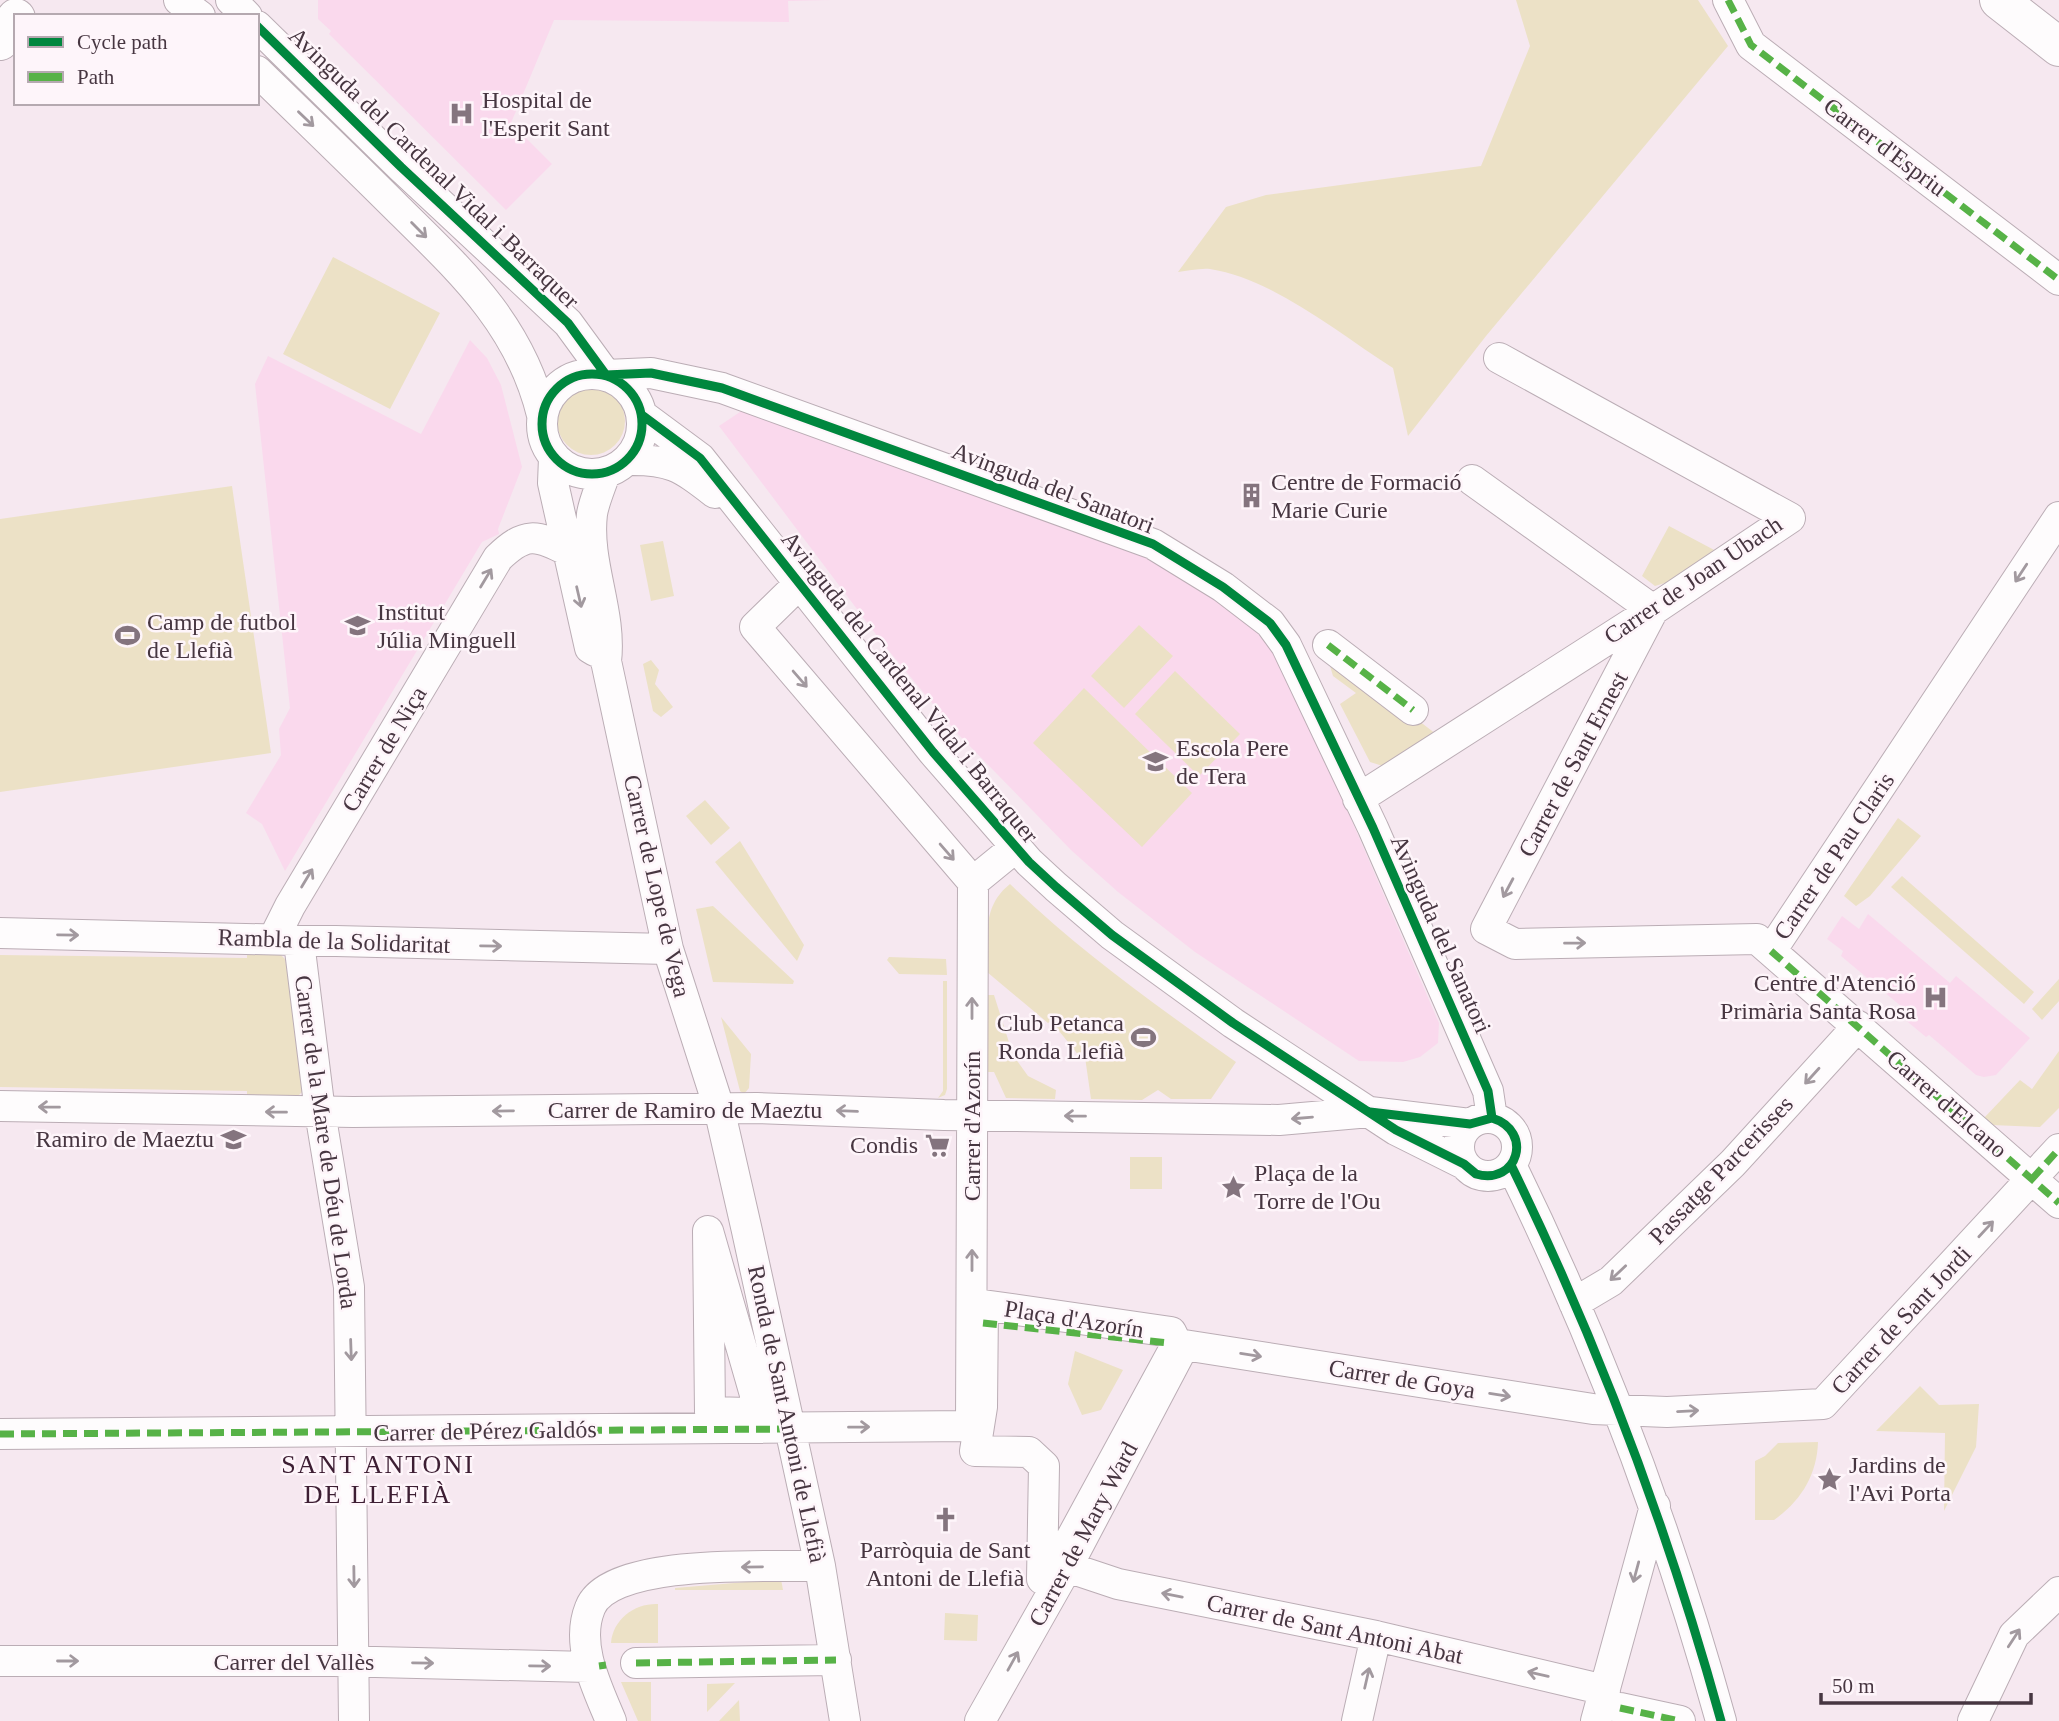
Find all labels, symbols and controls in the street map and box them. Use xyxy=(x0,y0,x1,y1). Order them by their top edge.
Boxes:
legend xyxy=(14,14,259,105)
street label: Avinguda del Cardenal Vidal i Barraquer xyxy=(284,22,584,314)
text: Cycle path xyxy=(77,30,168,54)
text: Path xyxy=(77,65,115,89)
place label: Hospital de l'Esperit Sant xyxy=(482,87,610,141)
street label: Carrer d'Espriu xyxy=(1819,93,1951,201)
hospital icon: Hospital de l'Esperit Sant xyxy=(448,100,476,128)
one-way arrow xyxy=(297,110,314,127)
one-way arrow xyxy=(411,221,428,238)
street label: Avinguda del Sanatori xyxy=(948,437,1158,539)
place label: Centre de Formació Marie Curie xyxy=(1271,469,1462,523)
building icon: Centre de Formació Marie Curie xyxy=(1237,482,1265,510)
street label: Carrer de Joan Ubach xyxy=(1599,511,1787,649)
street label: Avinguda del Cardenal Vidal i Barraquer xyxy=(776,526,1044,848)
one-way arrow xyxy=(2014,563,2028,583)
one-way arrow xyxy=(479,568,493,588)
one-way arrow xyxy=(572,585,586,608)
place label: Institut Júlia Minguell xyxy=(377,599,517,653)
place label: Camp de futbol de Llefià xyxy=(147,609,297,663)
school or university icon: Institut Júlia Minguell xyxy=(343,612,371,640)
sports icon: Camp de futbol de Llefià xyxy=(113,622,141,650)
street label: Carrer de Sant Ernest xyxy=(1513,667,1633,861)
one-way arrow xyxy=(792,670,808,688)
street label: Carrer de Niça xyxy=(336,681,432,816)
place label: Escola Pere de Tera xyxy=(1176,735,1289,789)
school or university icon: Escola Pere de Tera xyxy=(1142,748,1170,776)
street label: Carrer de Pau Claris xyxy=(1769,768,1899,944)
street label: Carrer de Lope de Vega xyxy=(619,772,695,1000)
street label: Avinguda del Sanatori xyxy=(1386,831,1497,1037)
one-way arrow xyxy=(939,843,955,861)
one-way arrow xyxy=(300,869,314,889)
one-way arrow xyxy=(1501,877,1514,898)
street label: Rambla de la Solidaritat xyxy=(217,924,451,958)
one-way arrow xyxy=(56,928,79,941)
one-way arrow xyxy=(1564,936,1587,949)
one-way arrow xyxy=(480,939,503,953)
place label: Centre d'Atenció Primària Santa Rosa xyxy=(1720,970,1916,1024)
street label: Carrer de la Mare de Déu de Lorda xyxy=(290,974,362,1311)
hospital icon: Centre d'Atenció Primària Santa Rosa xyxy=(1922,983,1950,1011)
one-way arrow xyxy=(965,996,979,1019)
place label: Club Petanca Ronda Llefià xyxy=(997,1010,1124,1064)
sports icon: Club Petanca Ronda Llefià xyxy=(1130,1023,1158,1051)
street label: Carrer d'Elcano xyxy=(1882,1045,2012,1163)
street label: Carrer d'Azorín xyxy=(959,1051,985,1201)
one-way arrow xyxy=(1804,1067,1820,1085)
street label: Passatge Parcerisses xyxy=(1644,1091,1798,1249)
street label: Carrer de Ramiro de Maeztu xyxy=(548,1097,822,1123)
one-way arrow xyxy=(37,1100,60,1114)
one-way arrow xyxy=(492,1104,515,1117)
one-way arrow xyxy=(836,1104,859,1118)
one-way arrow xyxy=(265,1105,288,1118)
one-way arrow xyxy=(1064,1109,1087,1123)
one-way arrow xyxy=(1291,1112,1314,1125)
school or university icon: Ramiro de Maeztu xyxy=(220,1125,248,1153)
place label: Ramiro de Maeztu xyxy=(35,1126,214,1152)
supermarket icon: Condis xyxy=(924,1131,952,1159)
place label: Condis xyxy=(850,1132,918,1158)
place label: Plaça de la Torre de l'Ou xyxy=(1254,1160,1381,1214)
place icon: Plaça de la Torre de l'Ou xyxy=(1220,1173,1248,1201)
one-way arrow xyxy=(1978,1220,1994,1238)
street label: Carrer de Sant Jordi xyxy=(1826,1240,1976,1399)
one-way arrow xyxy=(965,1248,979,1271)
street label: Ronda de Sant Antoni de Llefià xyxy=(743,1263,831,1565)
one-way arrow xyxy=(1610,1265,1627,1282)
street label: Plaça d'Azorín xyxy=(1002,1295,1146,1343)
one-way arrow xyxy=(344,1338,357,1361)
one-way arrow xyxy=(1239,1349,1262,1362)
street label: Carrer de Goya xyxy=(1327,1355,1477,1403)
one-way arrow xyxy=(1488,1389,1511,1402)
one-way arrow xyxy=(1676,1404,1699,1417)
street label: Carrer de Pérez Galdós xyxy=(373,1416,597,1446)
one-way arrow xyxy=(847,1420,870,1434)
street label: Carrer de Mary Ward xyxy=(1023,1437,1143,1631)
district label: SANT ANTONI DE LLEFIÀ xyxy=(281,1450,475,1509)
place label: Jardins de l'Avi Porta xyxy=(1849,1452,1951,1506)
place icon: Jardins de l'Avi Porta xyxy=(1815,1465,1843,1493)
church icon: Parròquia de Sant Antoni de Llefià xyxy=(931,1505,959,1533)
place label: Parròquia de Sant Antoni de Llefià xyxy=(860,1537,1031,1591)
one-way arrow xyxy=(740,1560,763,1574)
one-way arrow xyxy=(1629,1561,1642,1583)
one-way arrow xyxy=(347,1565,361,1588)
one-way arrow xyxy=(1161,1588,1184,1601)
street label: Carrer de Sant Antoni Abat xyxy=(1205,1589,1466,1669)
one-way arrow xyxy=(2007,1629,2022,1648)
street label: Carrer del Vallès xyxy=(214,1649,374,1675)
one-way arrow xyxy=(1006,1652,1020,1672)
one-way arrow xyxy=(56,1654,79,1668)
one-way arrow xyxy=(411,1656,434,1670)
one-way arrow xyxy=(528,1659,551,1672)
scale bar xyxy=(1821,1662,2031,1706)
one-way arrow xyxy=(1360,1667,1374,1690)
one-way arrow xyxy=(1527,1667,1550,1680)
text: 50 m xyxy=(1832,1674,1875,1698)

